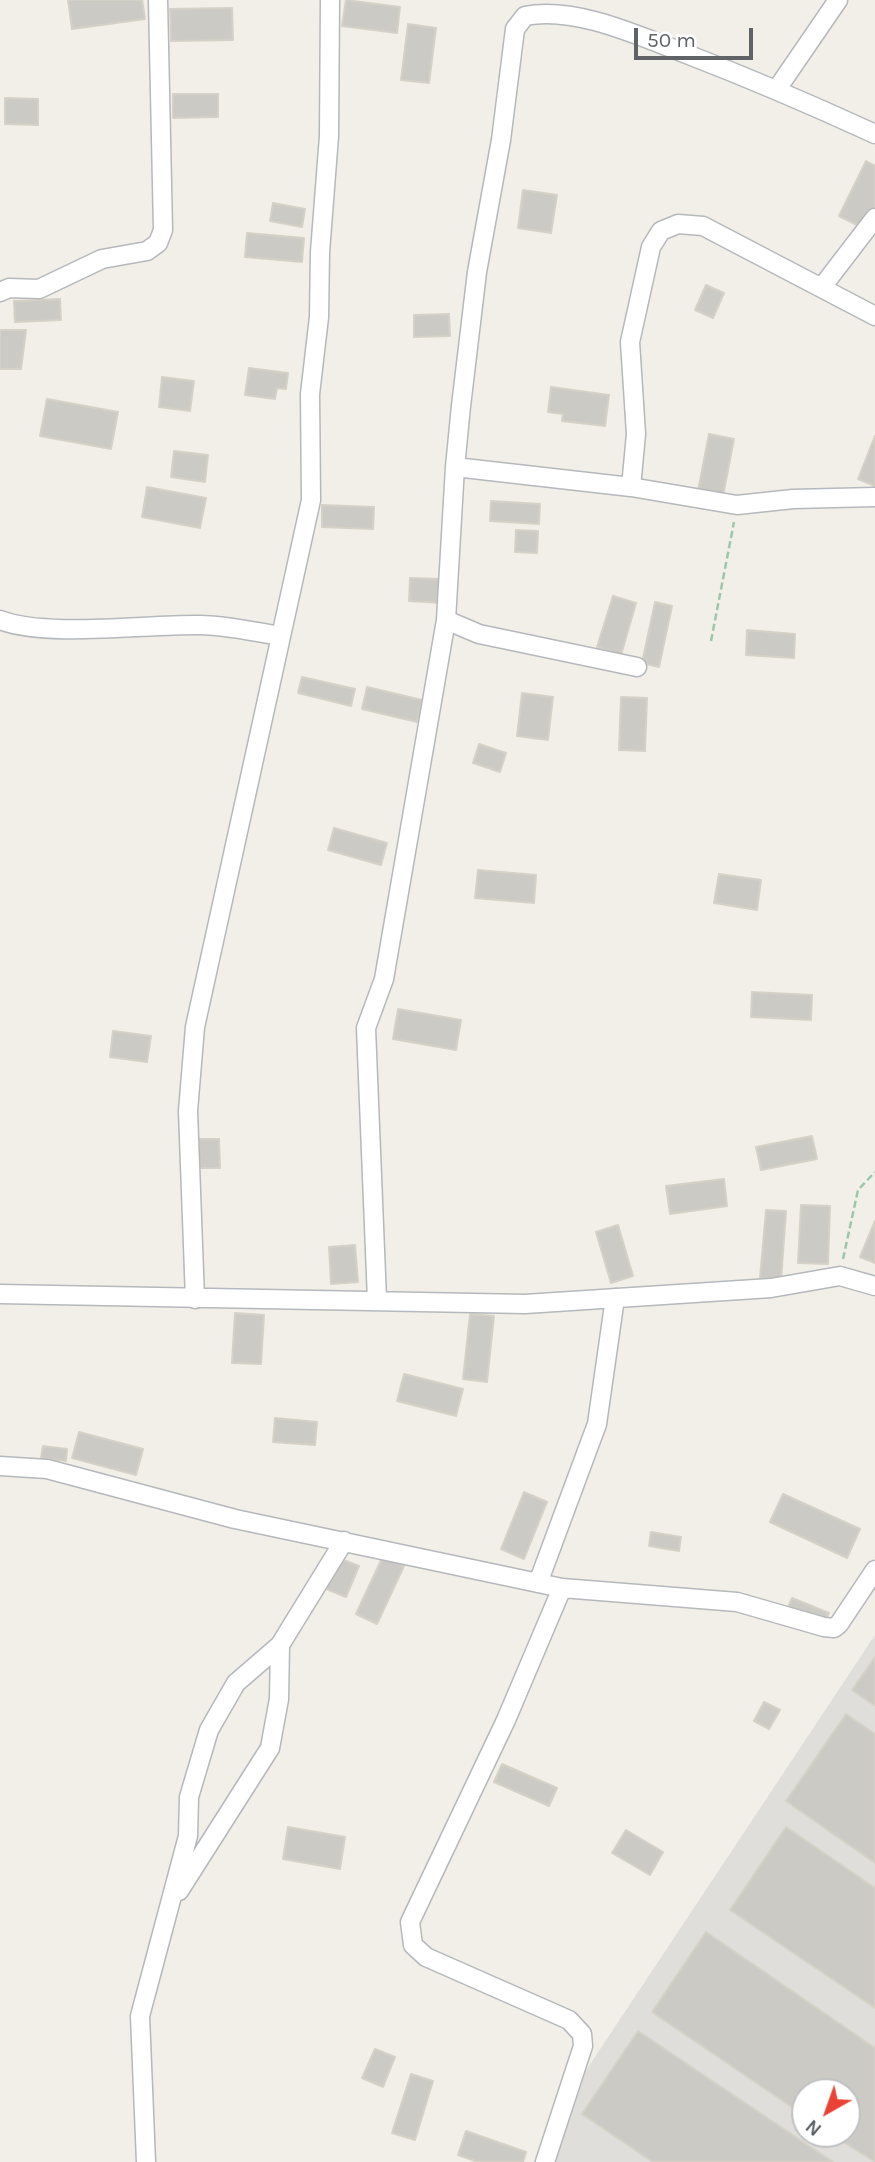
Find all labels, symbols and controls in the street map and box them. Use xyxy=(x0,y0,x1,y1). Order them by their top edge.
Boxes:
scale bar xyxy=(637,14,756,58)
text: 50 m xyxy=(647,28,696,52)
north arrow xyxy=(791,2078,861,2148)
text: N xyxy=(801,2115,826,2140)

